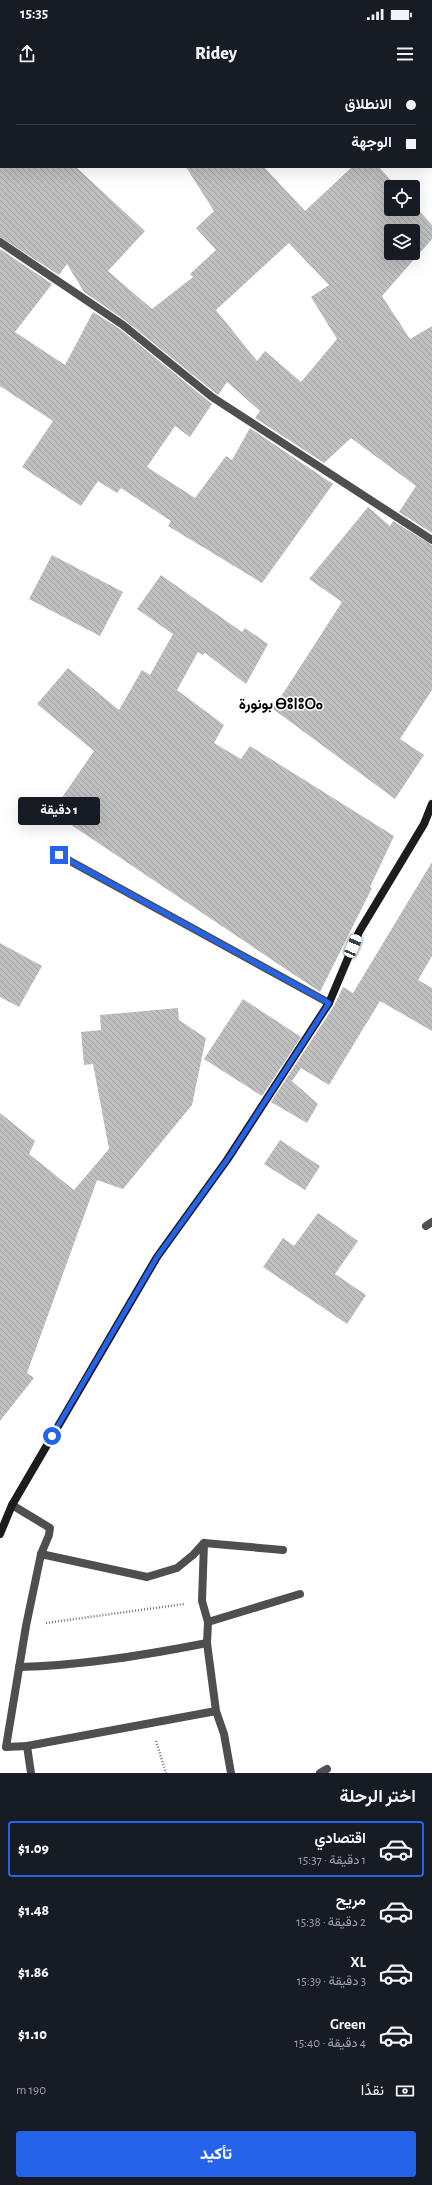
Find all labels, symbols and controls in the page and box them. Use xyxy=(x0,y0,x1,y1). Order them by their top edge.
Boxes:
text: 15:35 xyxy=(20,6,48,21)
icon: share xyxy=(16,43,38,65)
icon: menu xyxy=(394,43,416,65)
text: Ridey xyxy=(195,45,237,63)
text: الانطلاق xyxy=(345,97,392,112)
text: الوجهة xyxy=(351,135,392,150)
map controls xyxy=(384,180,420,260)
button: locate xyxy=(384,180,420,216)
button: layers xyxy=(384,224,420,260)
district label: بونورة ⴱⵓⵏⵓⵔⴰ xyxy=(239,697,323,713)
callout: 1 دقيقة xyxy=(18,797,100,825)
text: 1 دقيقة xyxy=(40,804,78,817)
route end xyxy=(50,846,68,864)
car xyxy=(343,933,363,959)
route start xyxy=(43,1427,61,1445)
text: اختر الرحلة xyxy=(339,1788,416,1806)
text: اقتصادي xyxy=(314,1831,366,1846)
icon: car xyxy=(378,1831,414,1867)
text: $1.09 xyxy=(18,1841,49,1856)
text: 1 دقيقة · 15:37 xyxy=(298,1854,366,1867)
text: مريح xyxy=(336,1893,366,1908)
icon: car xyxy=(378,1893,414,1929)
text: $1.48 xyxy=(18,1903,49,1918)
text: 2 دقيقة · 15:38 xyxy=(296,1916,366,1929)
text: XL xyxy=(350,1955,366,1970)
icon: car xyxy=(378,1955,414,1991)
text: $1.86 xyxy=(18,1965,49,1980)
text: 3 دقيقة · 15:39 xyxy=(297,1975,366,1988)
text: Green xyxy=(330,2017,366,2032)
icon: car xyxy=(378,2017,414,2053)
text: $1.10 xyxy=(18,2027,47,2042)
text: 4 دقيقة · 15:40 xyxy=(294,2037,366,2050)
icon: cash xyxy=(394,2080,416,2102)
text: نقدًا xyxy=(361,2083,384,2098)
text: 190 m xyxy=(16,2084,46,2097)
button: تأكيد xyxy=(16,2131,416,2177)

